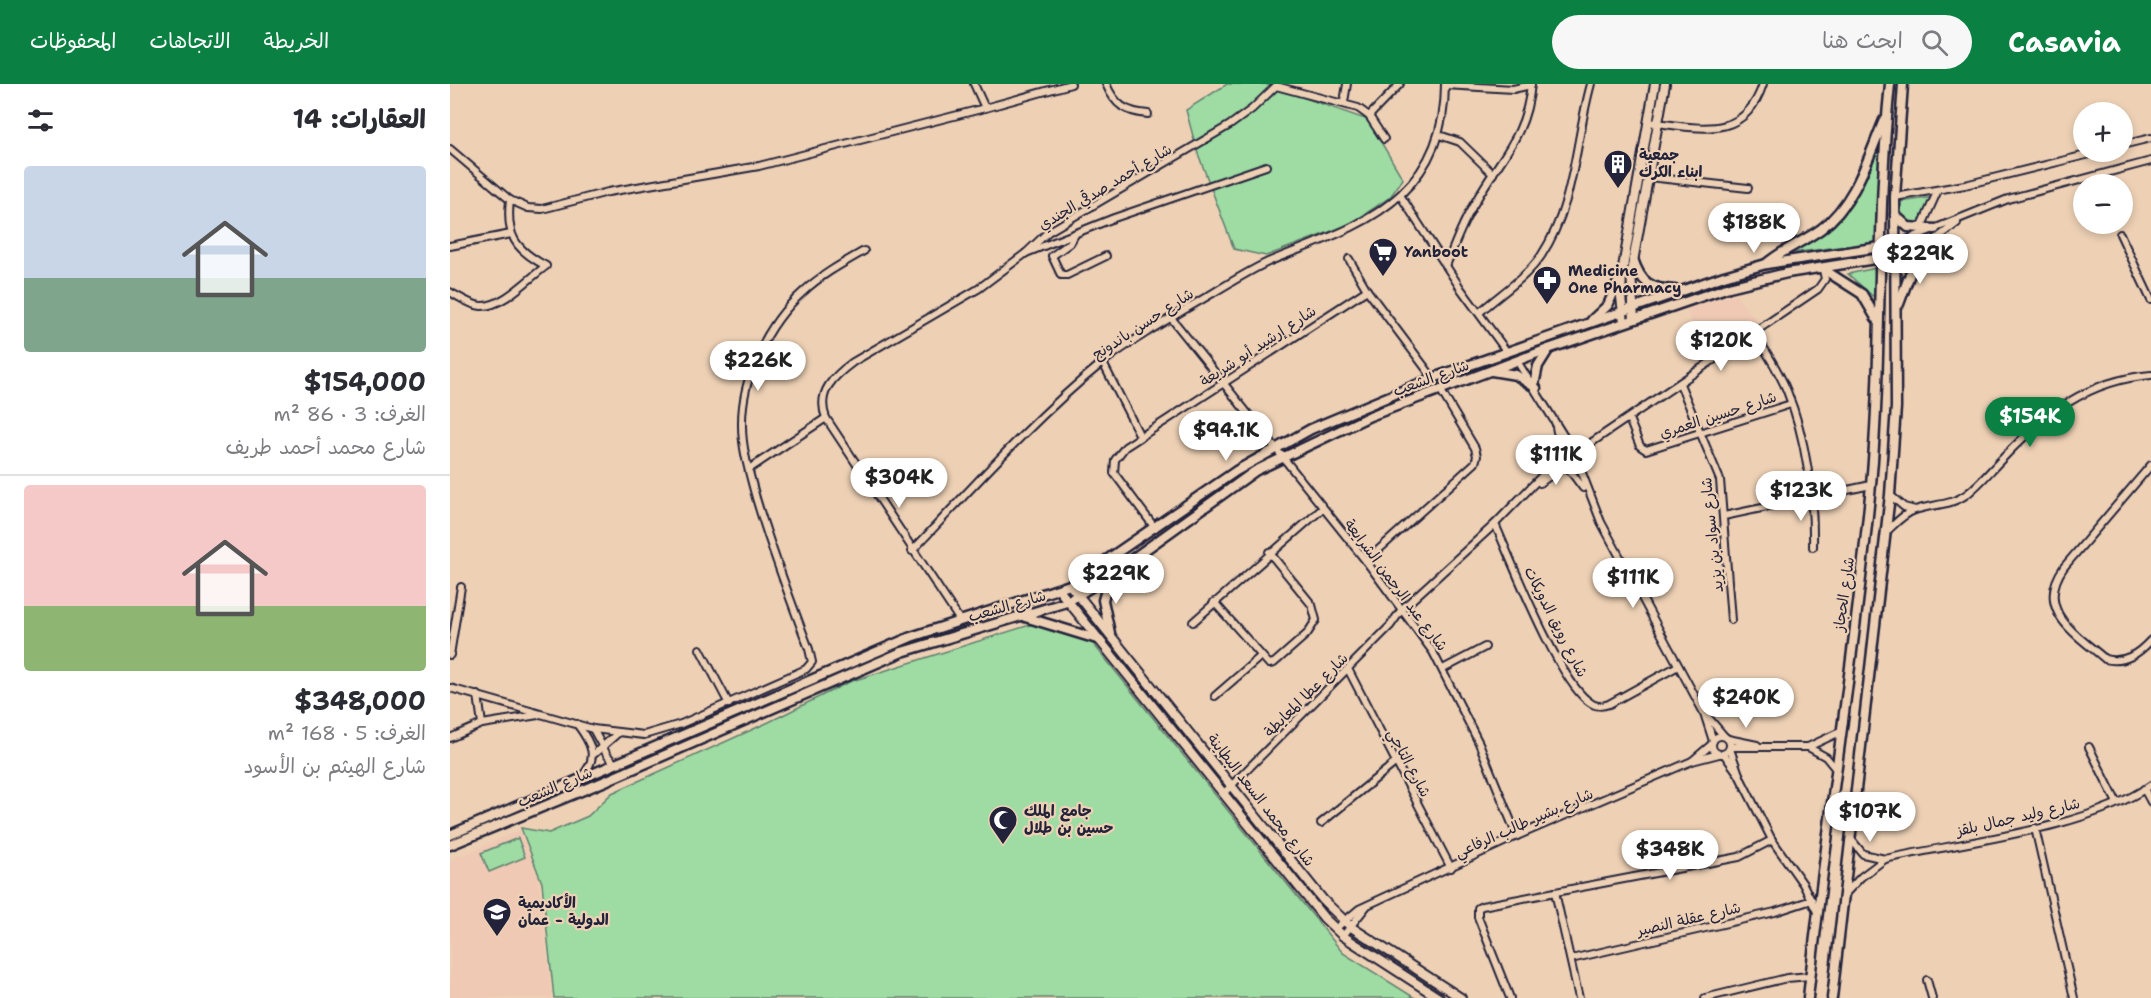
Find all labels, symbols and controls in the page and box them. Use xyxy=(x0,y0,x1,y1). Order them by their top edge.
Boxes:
search box xyxy=(1552,15,1972,69)
text: Casavia xyxy=(2008,23,2121,61)
text: ابحث هنا xyxy=(1822,26,1903,55)
icon: search xyxy=(1918,26,1951,59)
text: المحفوظات xyxy=(30,27,116,55)
text: الاتجاهات xyxy=(149,27,231,55)
text: الخريطة xyxy=(264,27,329,55)
text: العقارات: 14 xyxy=(292,101,426,136)
map controls xyxy=(2073,102,2133,234)
button: + xyxy=(2073,102,2133,162)
icon: filters xyxy=(24,104,57,137)
street label: شارع أحمد صدقي الجندي xyxy=(1034,138,1176,236)
place label: جمعية ابناء الكرك xyxy=(1639,145,1703,182)
building icon: جمعية ابناء الكرك xyxy=(1602,148,1634,190)
button: − xyxy=(2073,174,2133,234)
pin: $188K xyxy=(1712,203,1796,254)
icon: home xyxy=(171,205,279,313)
text: $188K xyxy=(1722,209,1786,235)
pin: $229K xyxy=(1878,234,1962,285)
supermarket icon: Yanboot xyxy=(1367,236,1399,278)
text: $229K xyxy=(1886,240,1954,266)
place label: Yanboot xyxy=(1404,242,1468,262)
place label: Medicine One Pharmacy xyxy=(1568,261,1681,298)
pharmacy icon: Medicine One Pharmacy xyxy=(1531,264,1563,306)
street label: شارع حسن باندونج xyxy=(1088,284,1198,364)
street label: شارع إرشيد أبو شريعة xyxy=(1196,301,1320,391)
pin: $120K xyxy=(1679,321,1763,372)
text: $120K xyxy=(1690,327,1752,353)
pin: $226K xyxy=(716,341,800,392)
text: $226K xyxy=(724,347,792,373)
street label: شارع الشعب xyxy=(1390,355,1472,401)
text: $154,000 xyxy=(303,364,426,399)
street label: شارع حسين العمري xyxy=(1657,387,1779,444)
pin: $154K xyxy=(1988,397,2072,448)
text: الغرف: 3 · 86 m² xyxy=(273,401,426,427)
text: $154K xyxy=(1999,403,2061,429)
pin: $94.1K xyxy=(1177,411,1275,462)
text: $94.1K xyxy=(1193,417,1259,443)
text: شارع محمد أحمد طريف xyxy=(226,434,426,460)
pin: $111K xyxy=(1514,435,1598,486)
text: $111K xyxy=(1530,441,1583,467)
pin: $304K xyxy=(857,458,941,509)
text: $304K xyxy=(864,464,934,490)
pin: $123K xyxy=(1759,471,1843,522)
street label: شارع سواد بن يزيد xyxy=(1696,477,1728,593)
text: $123K xyxy=(1770,477,1832,503)
street label: شارع عبد الرحمن الشرايعة xyxy=(1340,515,1452,655)
icon: home xyxy=(171,524,279,632)
pin: $229K xyxy=(1074,554,1158,605)
street label: شارع الحجاز xyxy=(1829,556,1859,633)
pin: $111K xyxy=(1591,558,1675,609)
text: $229K xyxy=(1082,560,1150,586)
street label: شارع رويق الدويكات xyxy=(1519,563,1593,681)
text: $111K xyxy=(1607,564,1660,590)
street label: شارع الشعب xyxy=(966,585,1048,627)
street label: شارع عطا المعايطة xyxy=(1260,649,1352,741)
pin: $240K xyxy=(1704,678,1788,729)
text: $348,000 xyxy=(294,683,426,718)
text: $240K xyxy=(1712,684,1780,710)
text: الغرف: 5 · 168 m² xyxy=(268,720,426,746)
street label: شارع التاجي xyxy=(1380,725,1435,802)
street label: شارع محمد السعد البطاينة xyxy=(1203,730,1319,870)
text: شارع الهيثم بن الأسود xyxy=(244,753,426,779)
street label: شارع الشعب xyxy=(514,762,596,812)
street label: شارع بشير طالب الرفاعي xyxy=(1452,783,1598,865)
pin: $107K xyxy=(1828,792,1912,843)
street label: شارع وليد جمال بلقز xyxy=(1952,793,2082,841)
text: $107K xyxy=(1839,798,1901,824)
place label: جامع الملك حسين بن طلال xyxy=(1024,801,1113,838)
mosque icon: جامع الملك حسين بن طلال xyxy=(987,804,1019,846)
pin: $348K xyxy=(1628,830,1712,881)
text: $348K xyxy=(1636,836,1704,862)
place label: الأكاديمية الدولية - عمان xyxy=(518,892,609,930)
school or university icon: الأكاديمية الدولية - عمان xyxy=(481,896,513,938)
street label: شارع عقلة النصير xyxy=(1633,897,1743,941)

